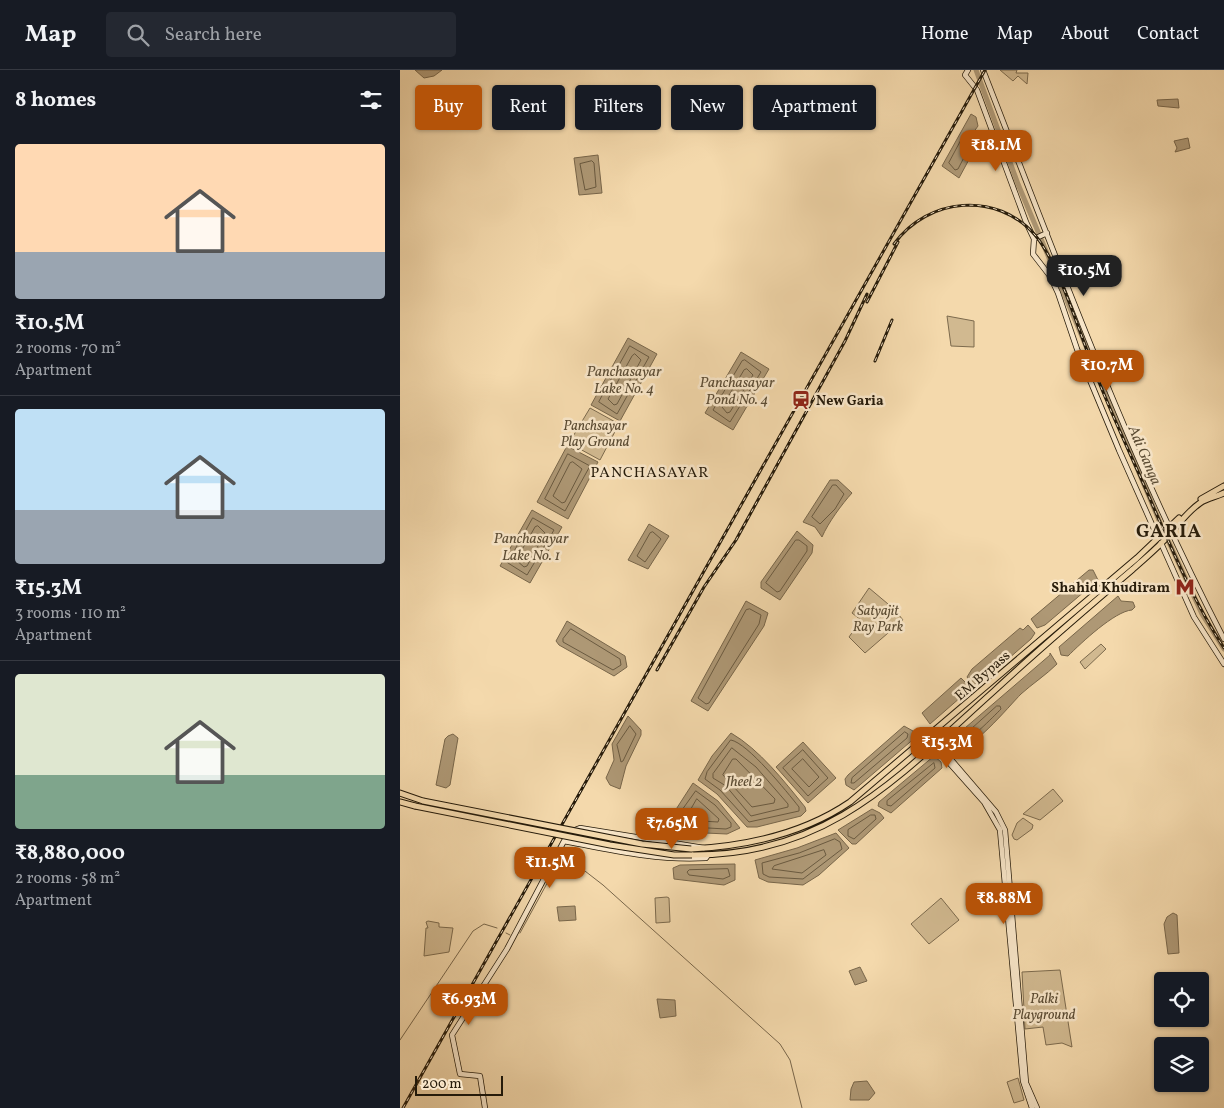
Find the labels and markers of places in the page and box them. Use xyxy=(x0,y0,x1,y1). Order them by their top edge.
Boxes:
pin: ₹18.1M xyxy=(955,129,1037,172)
pin: ₹10.5M xyxy=(1043,254,1125,297)
pin: ₹10.7M xyxy=(1066,350,1148,392)
station icon: New Garia xyxy=(790,389,812,411)
place label: New Garia xyxy=(816,392,884,411)
metro station icon: Shahid Khudiram xyxy=(1174,576,1196,598)
place label: Shahid Khudiram xyxy=(1051,579,1170,598)
pin: ₹15.3M xyxy=(906,726,988,769)
pin: ₹7.65M xyxy=(631,808,713,850)
pin: ₹11.5M xyxy=(509,846,591,889)
pin: ₹8.88M xyxy=(963,882,1045,925)
pin: ₹6.93M xyxy=(428,984,510,1026)

